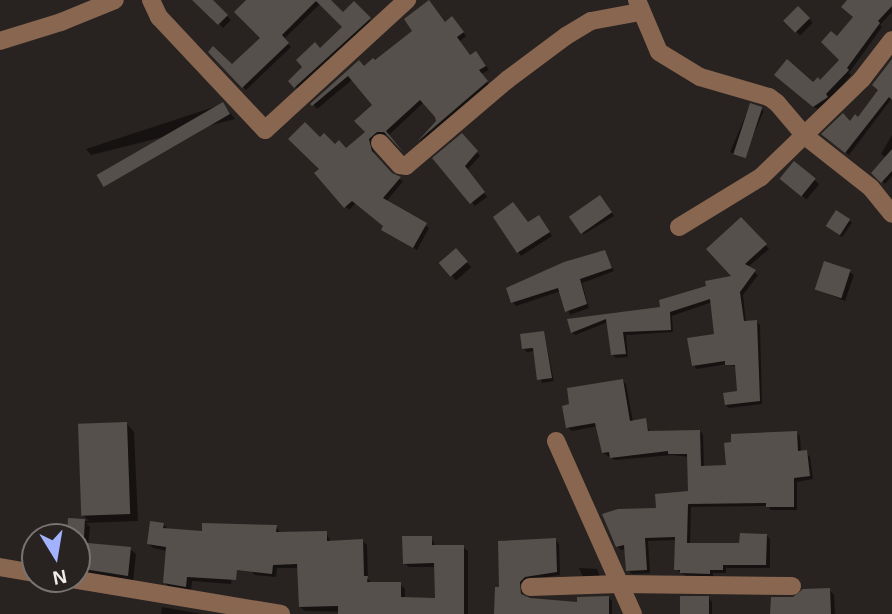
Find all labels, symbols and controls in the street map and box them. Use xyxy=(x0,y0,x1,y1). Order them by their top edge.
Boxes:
north arrow xyxy=(21,523,91,593)
text: N xyxy=(51,566,68,589)

